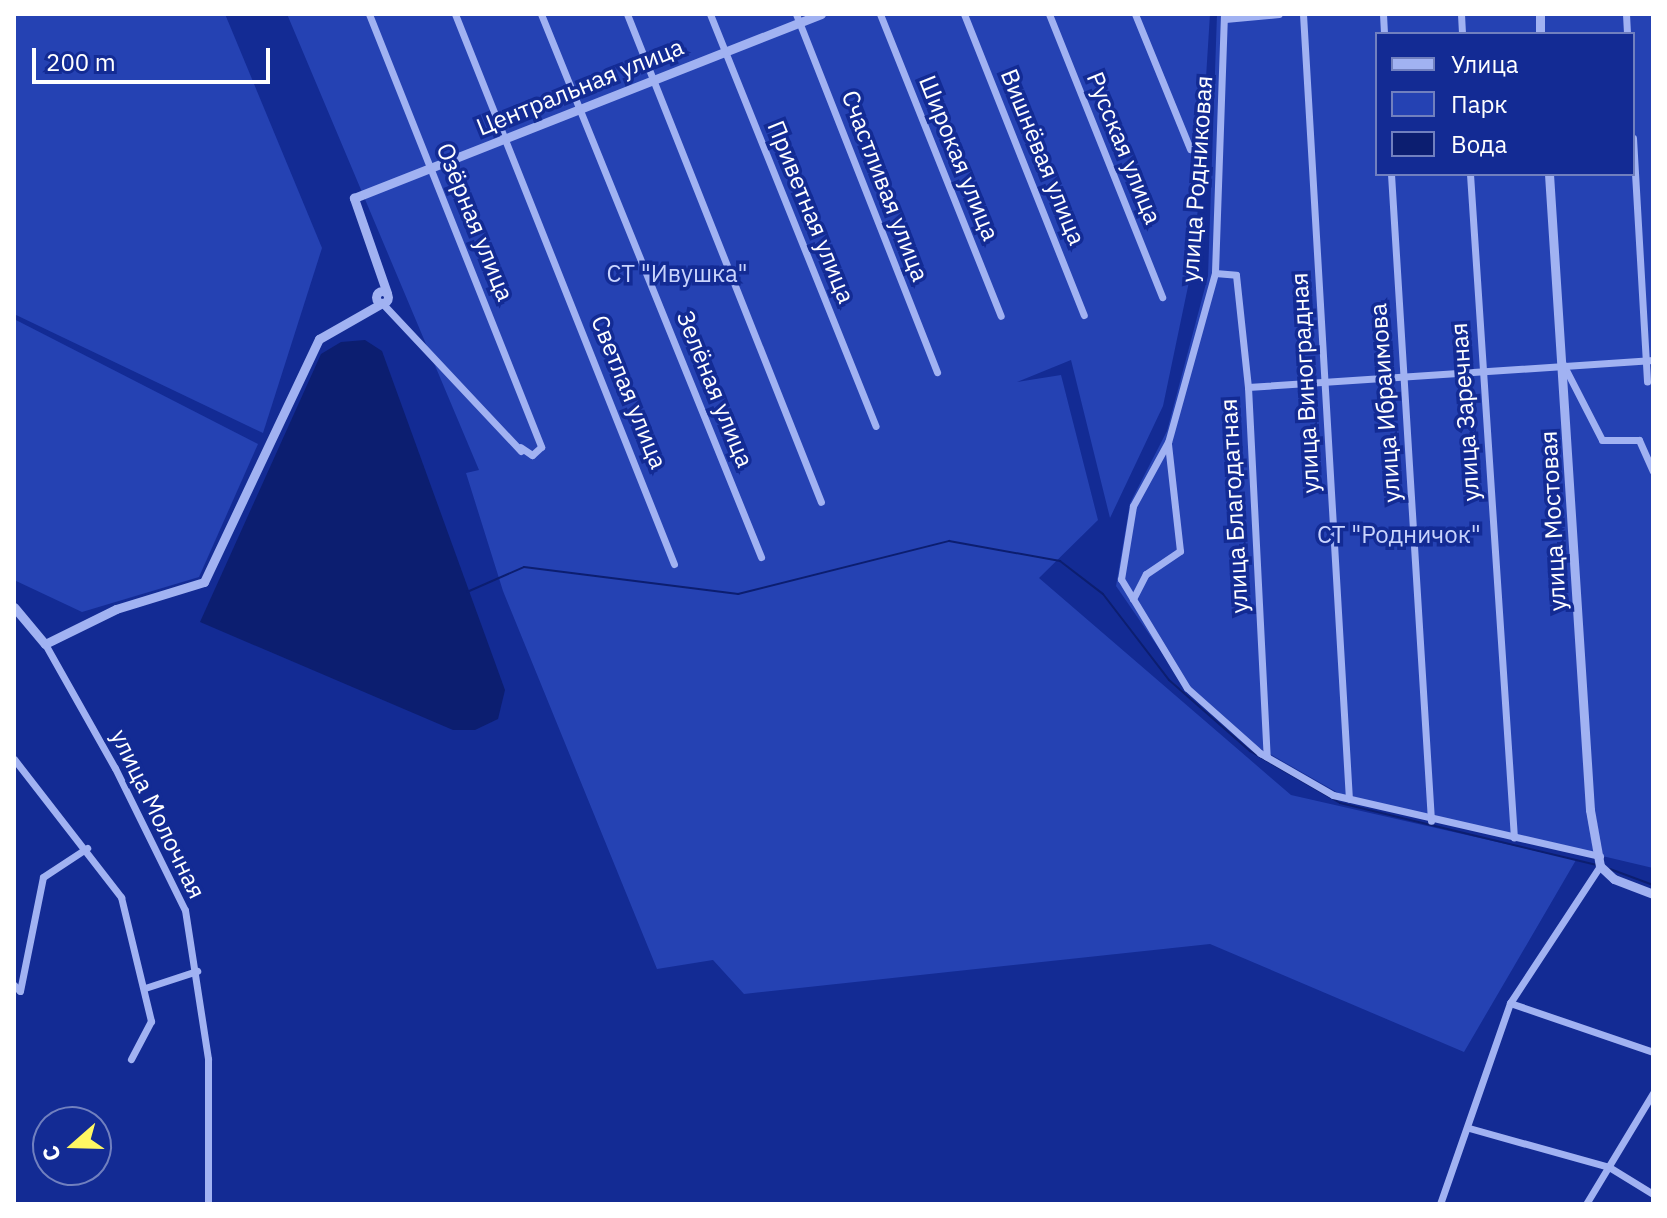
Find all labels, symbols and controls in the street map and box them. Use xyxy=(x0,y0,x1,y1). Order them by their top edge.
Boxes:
scale bar xyxy=(36,32,274,82)
street label: Центральная улица xyxy=(472,32,688,142)
legend xyxy=(1375,32,1635,176)
text: 200 m xyxy=(46,46,116,78)
text: Улица xyxy=(1451,48,1519,80)
street label: Вишнёвая улица xyxy=(995,65,1091,249)
street label: Русская улица xyxy=(1080,68,1168,228)
street label: Широкая улица xyxy=(913,71,1005,245)
street label: улица Родниковая xyxy=(1175,75,1219,283)
street label: Счастливая улица xyxy=(835,87,935,285)
text: Парк xyxy=(1451,88,1508,120)
street label: Приветная улица xyxy=(761,117,861,307)
text: Вода xyxy=(1451,128,1507,160)
street label: Озёрная улица xyxy=(430,139,520,305)
park label: СТ "Ивушка" xyxy=(607,260,747,288)
street label: улица Виноградная xyxy=(1285,272,1325,494)
street label: улица Ибраимова xyxy=(1364,302,1406,504)
street label: Зелёная улица xyxy=(671,307,759,471)
street label: Светлая улица xyxy=(585,311,673,473)
street label: улица Заречная xyxy=(1444,322,1486,502)
street label: улица Благодатная xyxy=(1214,398,1254,614)
street label: улица Мостовая xyxy=(1534,430,1572,612)
park label: СТ "Родничок" xyxy=(1317,521,1481,549)
street label: улица Молочная xyxy=(105,725,211,903)
north arrow xyxy=(32,1106,112,1186)
text: С xyxy=(35,1142,67,1165)

